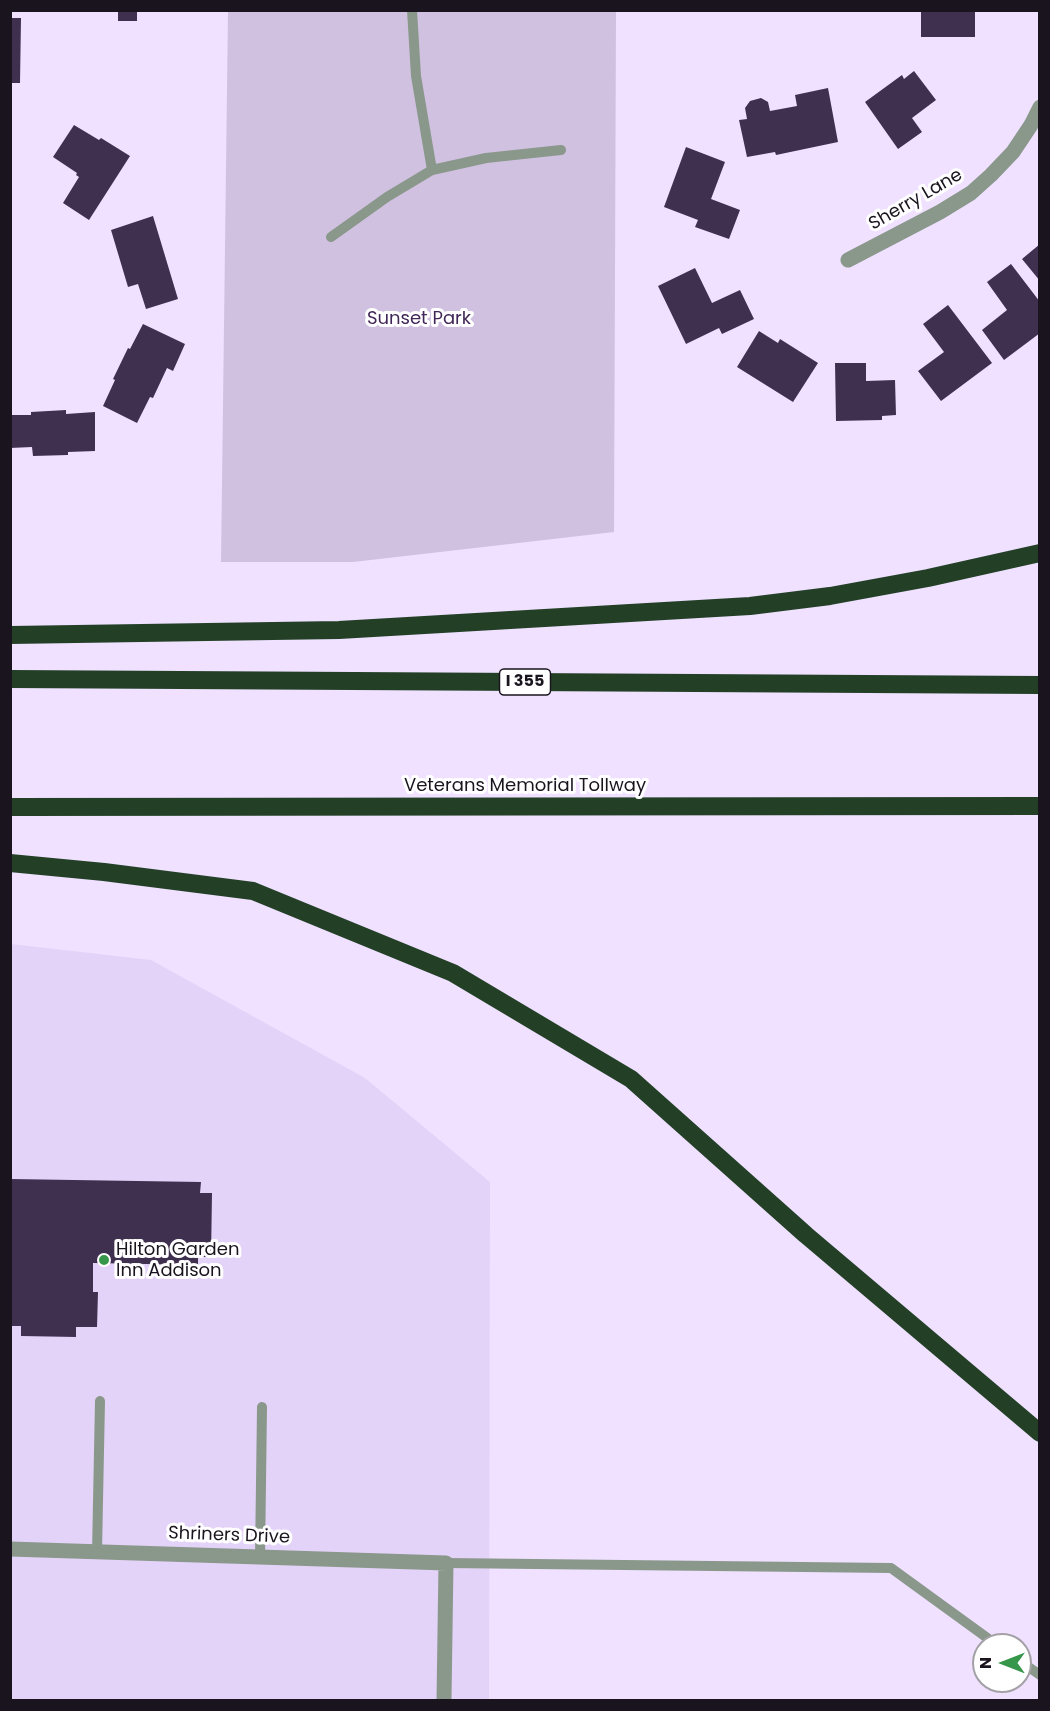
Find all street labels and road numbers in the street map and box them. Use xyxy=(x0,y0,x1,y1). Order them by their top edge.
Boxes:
street label: Sherry Lane xyxy=(865,165,967,235)
road number: I 355 xyxy=(500,669,550,695)
street label: Veterans Memorial Tollway xyxy=(404,775,646,797)
street label: Shriners Drive xyxy=(168,1523,290,1549)

